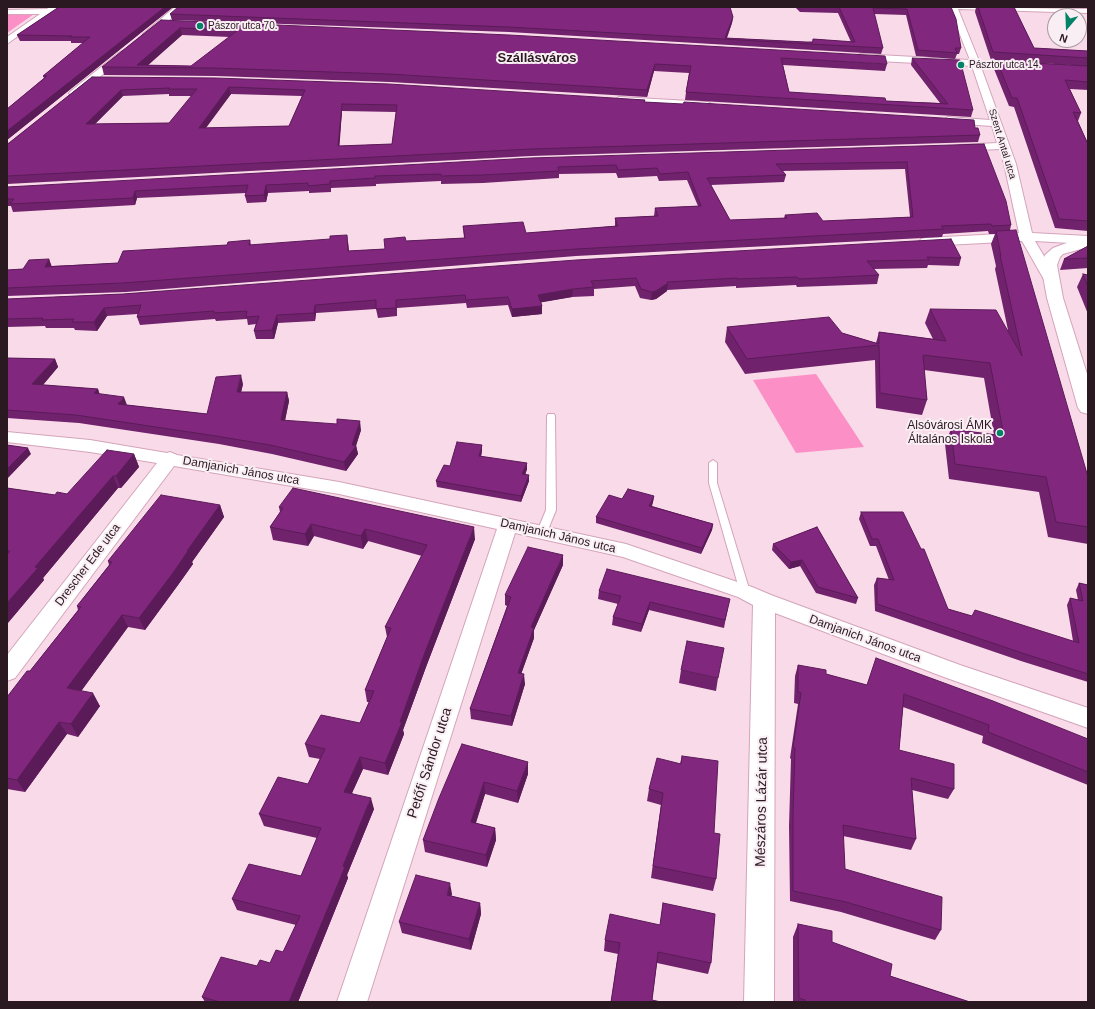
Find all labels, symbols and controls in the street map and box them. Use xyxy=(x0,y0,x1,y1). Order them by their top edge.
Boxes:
north arrow xyxy=(1047,8,1087,48)
place label: Pászor utca 70. xyxy=(208,20,277,32)
marker: Pászor utca 70. xyxy=(195,21,205,31)
text: N xyxy=(1058,31,1069,45)
district label: Szállásváros xyxy=(498,50,576,66)
place label: Pásztor utca 14. xyxy=(969,59,1041,71)
marker: Pásztor utca 14. xyxy=(956,60,966,70)
street label: Szent Antal utca xyxy=(986,107,1018,181)
place label: Alsóvárosi ÁMK Általános Iskola xyxy=(907,419,992,447)
marker: Alsóvárosi ÁMK Általános Iskola xyxy=(995,428,1005,438)
street label: Damjanich János utca xyxy=(182,454,300,488)
street label: Damjanich János utca xyxy=(499,516,617,556)
street label: Drescher Ede utca xyxy=(52,521,124,609)
street label: Damjanich János utca xyxy=(807,612,923,666)
street label: Petőfi Sándor utca xyxy=(404,706,456,820)
street label: Mészáros Lázár utca xyxy=(752,737,772,867)

